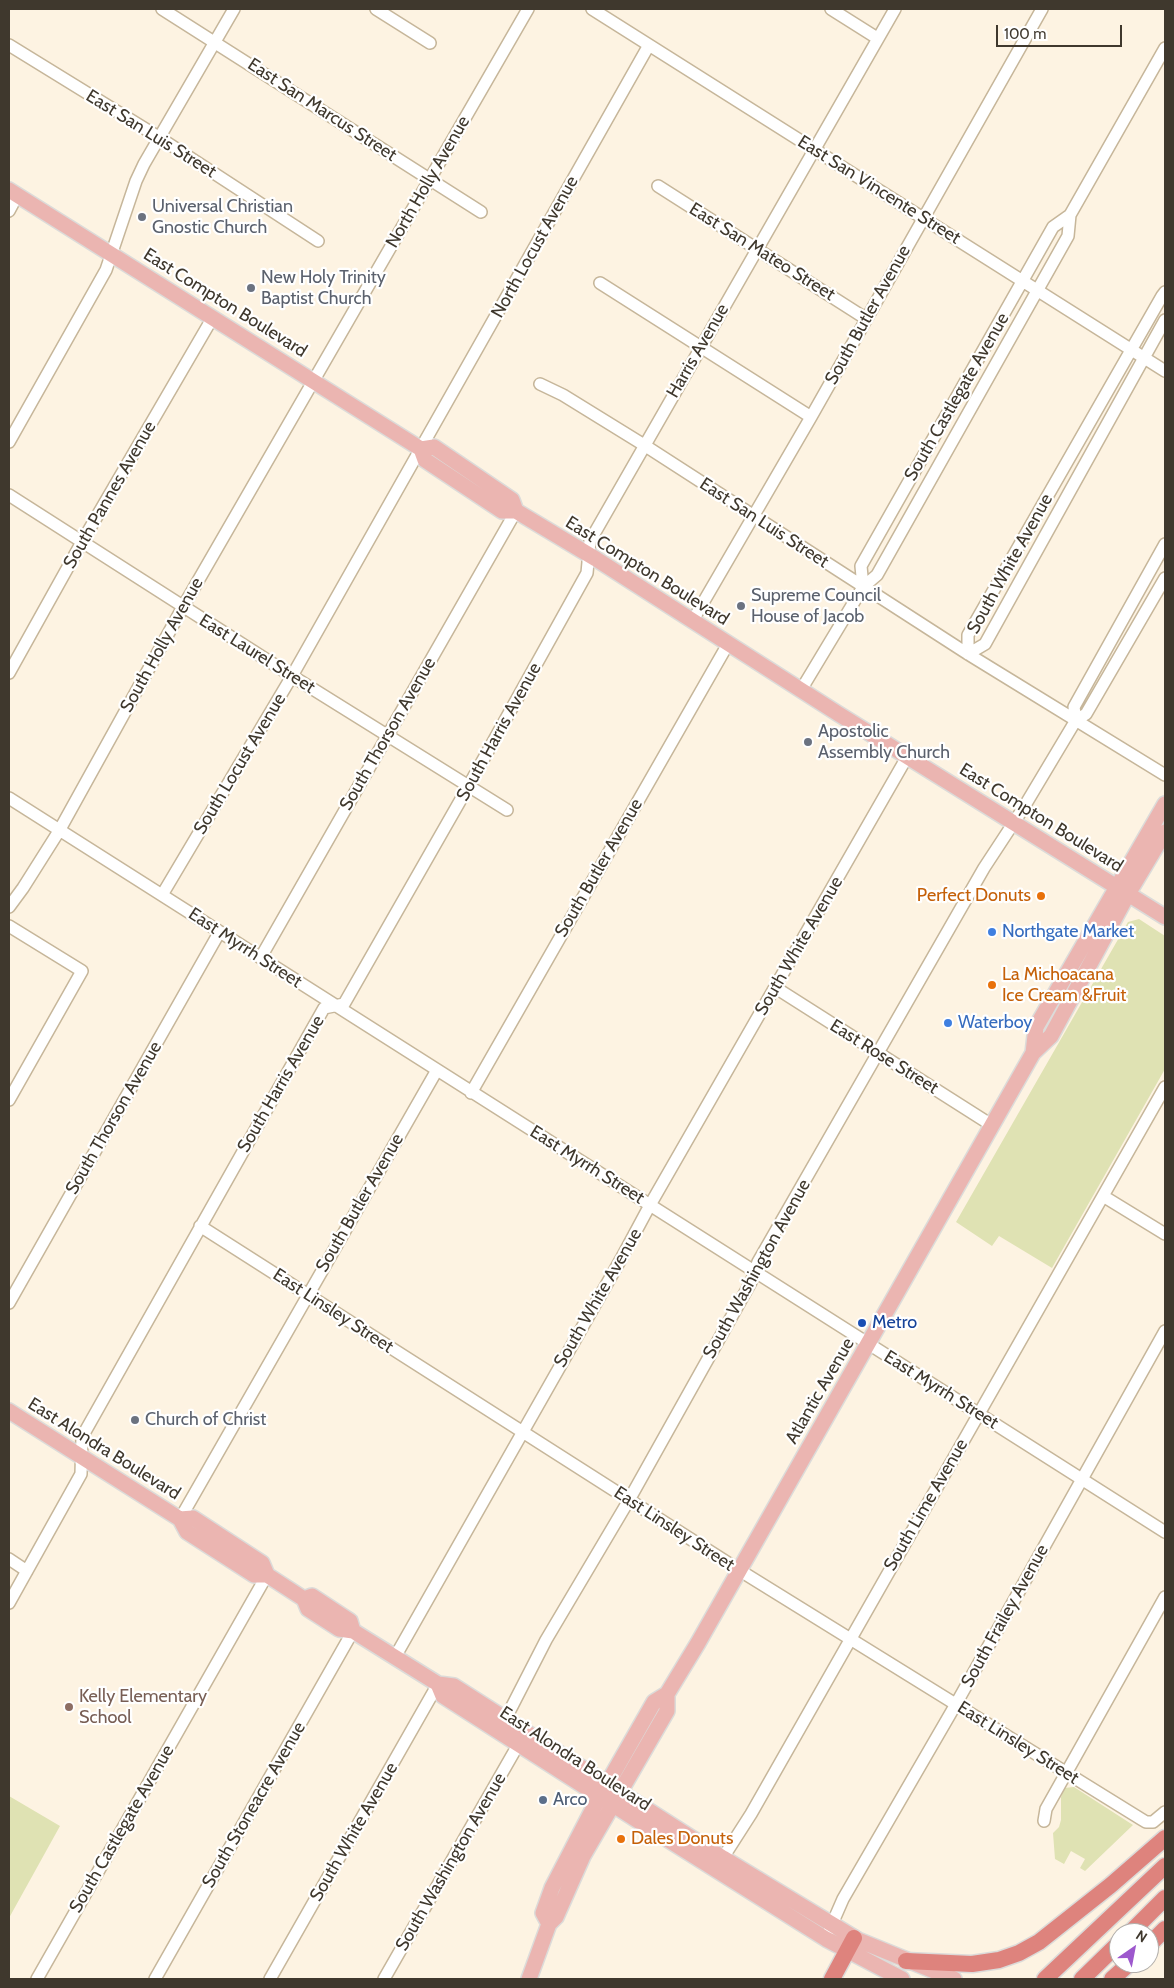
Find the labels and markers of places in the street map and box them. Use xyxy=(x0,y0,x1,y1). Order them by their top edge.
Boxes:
place label: Universal Christian Gnostic Church xyxy=(152,196,293,238)
marker: Universal Christian Gnostic Church xyxy=(136,211,148,223)
place label: New Holy Trinity Baptist Church xyxy=(261,267,386,310)
marker: New Holy Trinity Baptist Church xyxy=(245,282,257,294)
place label: Supreme Council House of Jacob xyxy=(751,585,881,628)
marker: Supreme Council House of Jacob xyxy=(735,600,747,612)
place label: Apostolic Assembly Church xyxy=(818,721,950,764)
marker: Apostolic Assembly Church xyxy=(802,736,814,748)
place label: Perfect Donuts xyxy=(917,885,1031,907)
marker: Perfect Donuts xyxy=(1035,890,1047,902)
place label: Northgate Market xyxy=(1002,921,1134,943)
marker: Northgate Market xyxy=(986,926,998,938)
place label: La Michoacana Ice Cream &Fruit xyxy=(1002,964,1126,1006)
marker: La Michoacana Ice Cream &Fruit xyxy=(986,979,998,991)
place label: Waterboy xyxy=(958,1012,1032,1034)
marker: Waterboy xyxy=(942,1017,954,1029)
place label: Metro xyxy=(872,1312,917,1334)
marker: Metro xyxy=(856,1317,868,1329)
place label: Church of Christ xyxy=(145,1409,266,1431)
marker: Church of Christ xyxy=(129,1414,141,1426)
place label: Kelly Elementary School xyxy=(79,1686,207,1728)
marker: Kelly Elementary School xyxy=(63,1701,75,1713)
place label: Arco xyxy=(553,1789,587,1811)
marker: Arco xyxy=(537,1794,549,1806)
place label: Dales Donuts xyxy=(631,1828,733,1850)
marker: Dales Donuts xyxy=(615,1833,627,1845)

